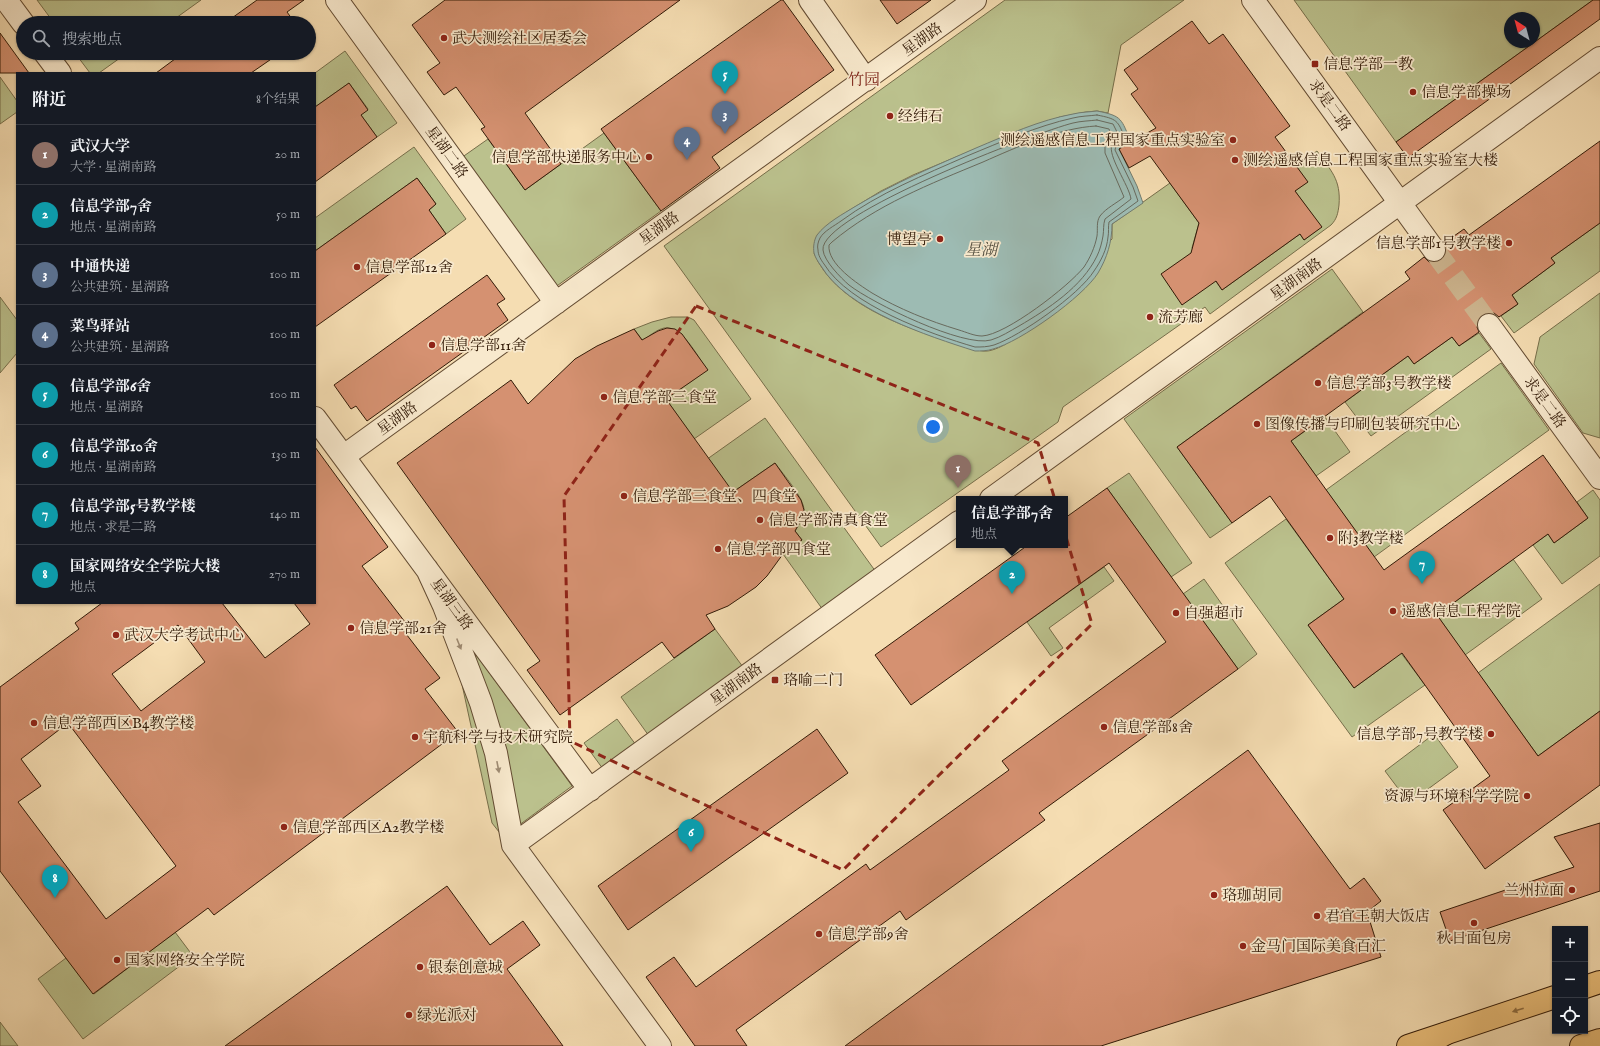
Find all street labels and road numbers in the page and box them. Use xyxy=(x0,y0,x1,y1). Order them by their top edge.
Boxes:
street label: 星湖路 xyxy=(899,18,946,60)
street label: 求是二路 xyxy=(1304,75,1355,135)
street label: 星湖二路 xyxy=(421,122,472,182)
street label: 星湖路 xyxy=(636,207,683,249)
street label: 星湖南路 xyxy=(1266,254,1326,305)
street label: 求是二路 xyxy=(1519,372,1570,432)
street label: 星湖路 xyxy=(374,397,421,439)
street label: 星湖三路 xyxy=(426,574,477,634)
street label: 星湖南路 xyxy=(706,659,766,710)

